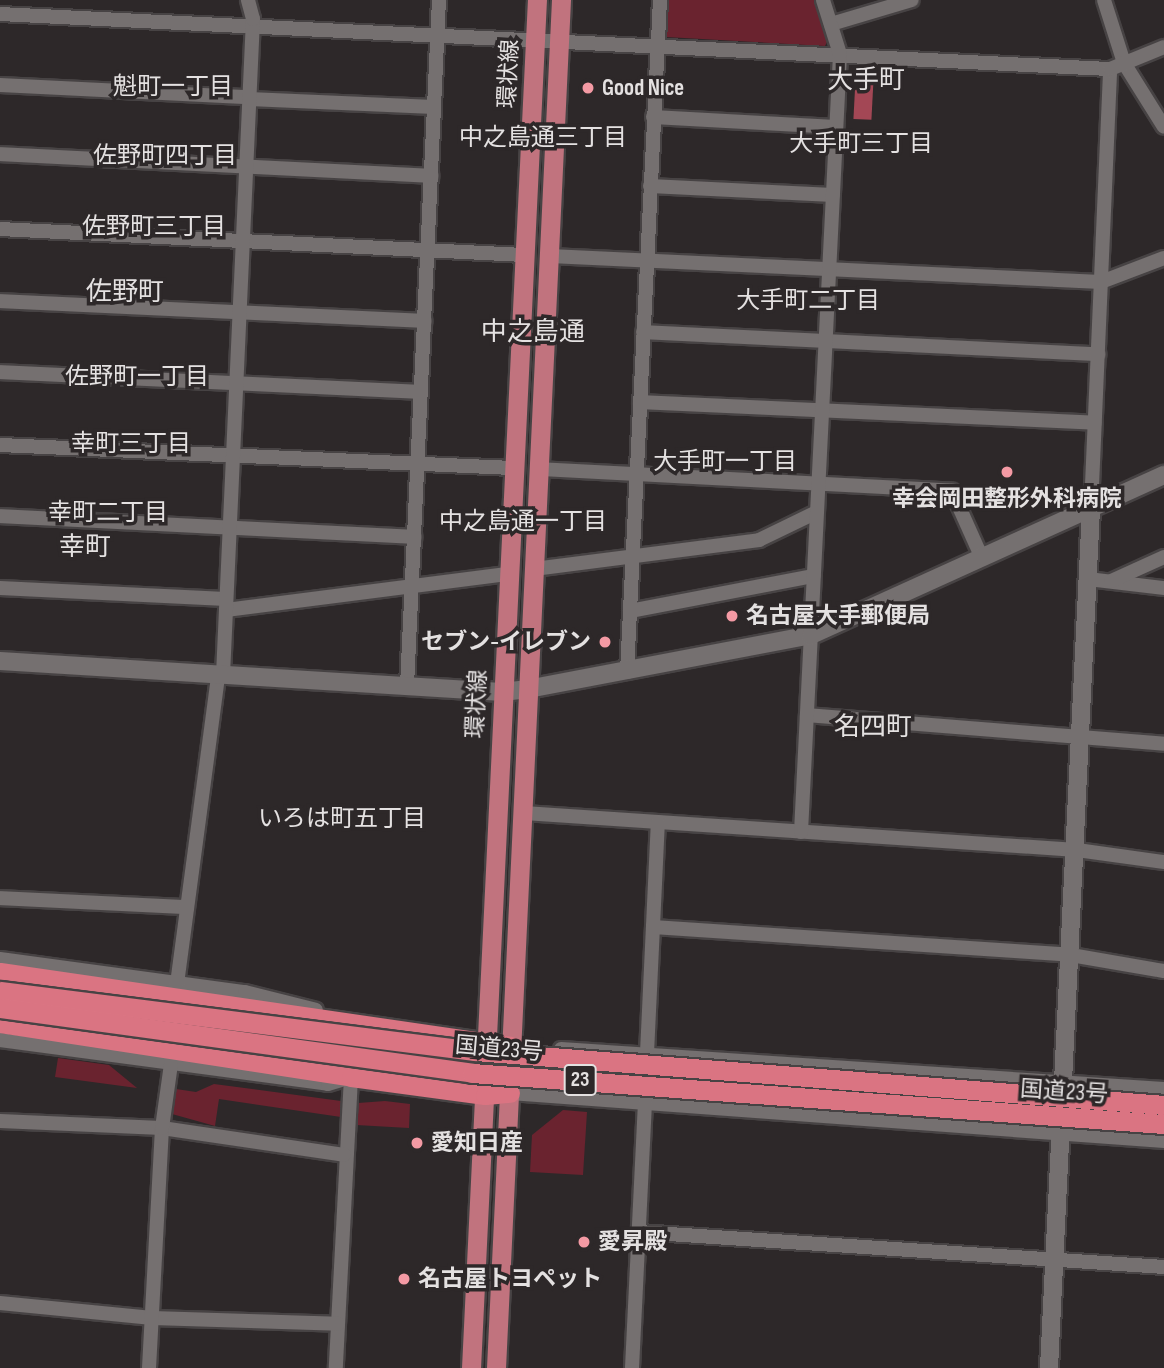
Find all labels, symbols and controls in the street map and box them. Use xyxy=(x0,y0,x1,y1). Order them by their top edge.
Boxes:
street label: 環状線 xyxy=(493,39,525,109)
district label: 大手町 xyxy=(827,65,905,97)
district label: 魁町一丁目 xyxy=(113,73,233,101)
place label: Good Nice xyxy=(602,74,684,102)
marker: Good Nice xyxy=(580,80,596,96)
district label: 中之島通三丁目 xyxy=(459,124,627,152)
district label: 大手町三丁目 xyxy=(789,130,933,158)
district label: 佐野町四丁目 xyxy=(93,142,237,170)
district label: 佐野町三丁目 xyxy=(82,213,226,241)
district label: 佐野町 xyxy=(86,277,164,309)
district label: 大手町二丁目 xyxy=(736,287,880,315)
district label: 中之島通 xyxy=(481,317,585,349)
district label: 佐野町一丁目 xyxy=(65,363,209,391)
district label: 幸町三丁目 xyxy=(71,430,191,458)
district label: 大手町一丁目 xyxy=(653,448,797,476)
marker: 幸会岡田整形外科病院 xyxy=(997,462,1017,482)
place label: 幸会岡田整形外科病院 xyxy=(892,485,1122,513)
district label: 幸町二丁目 xyxy=(48,499,168,527)
district label: 中之島通一丁目 xyxy=(439,508,607,536)
district label: 幸町 xyxy=(59,532,111,564)
place label: 名古屋大手郵便局 xyxy=(746,602,930,630)
marker: 名古屋大手郵便局 xyxy=(724,608,740,624)
place label: セブン-イレブン xyxy=(421,628,591,656)
marker: セブン-イレブン xyxy=(597,634,613,650)
street label: 環状線 xyxy=(461,669,493,739)
district label: 名四町 xyxy=(834,712,912,744)
district label: いろは町五丁目 xyxy=(258,805,426,833)
street label: 国道23号 xyxy=(454,1031,544,1067)
road number: 23 xyxy=(562,1062,598,1098)
street label: 国道23号 xyxy=(1019,1075,1109,1109)
place label: 愛知日産 xyxy=(431,1129,523,1157)
marker: 愛知日産 xyxy=(409,1135,425,1151)
place label: 愛昇殿 xyxy=(598,1228,667,1256)
marker: 愛昇殿 xyxy=(576,1234,592,1250)
place label: 名古屋トヨペット xyxy=(418,1265,602,1293)
marker: 名古屋トヨペット xyxy=(396,1271,412,1287)

